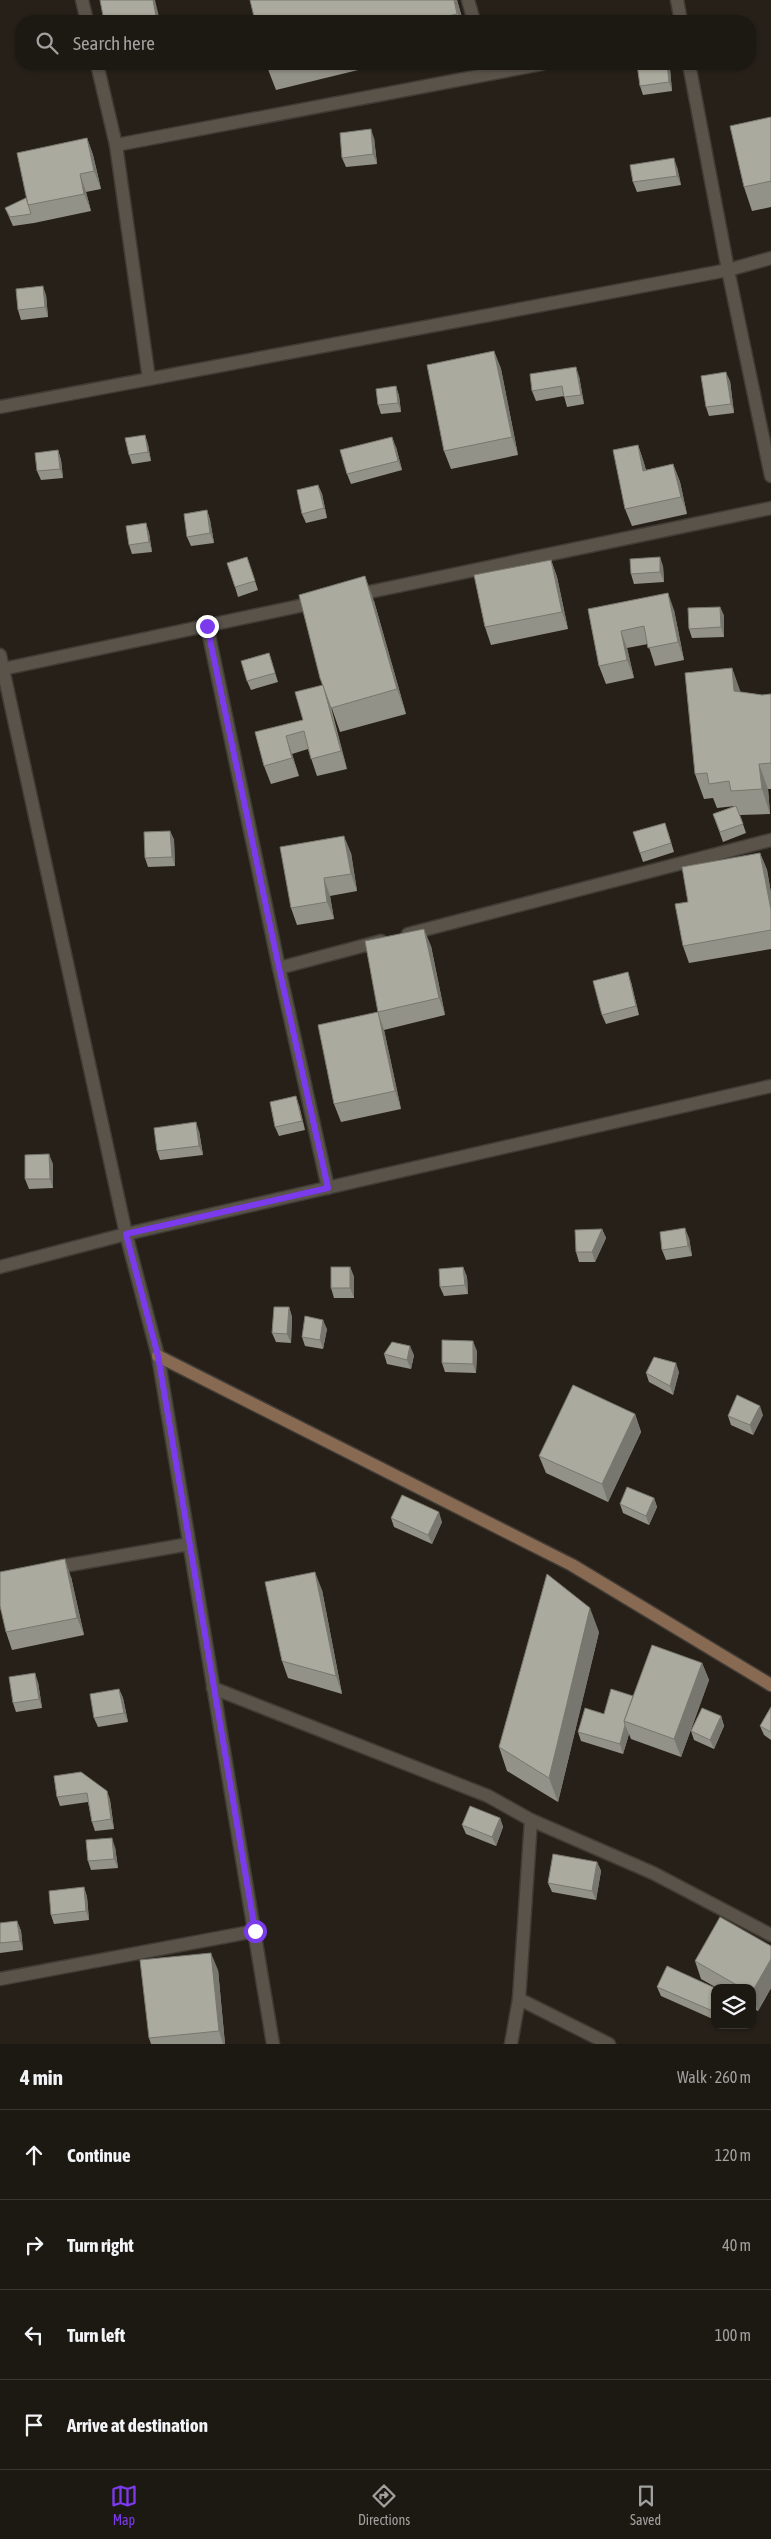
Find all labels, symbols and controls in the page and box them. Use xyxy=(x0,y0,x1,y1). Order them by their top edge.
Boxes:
search box xyxy=(15,15,756,70)
icon: search xyxy=(33,29,61,57)
text: Search here xyxy=(73,32,155,54)
route end xyxy=(196,615,219,638)
route start xyxy=(244,1920,267,1943)
map controls xyxy=(711,1984,756,2029)
button: layers xyxy=(711,1984,756,2029)
text: 4 min xyxy=(20,2065,63,2089)
text: Walk · 260 m xyxy=(677,2068,751,2086)
icon: ahead xyxy=(20,2141,48,2169)
text: Continue xyxy=(67,2144,131,2166)
text: 120 m xyxy=(715,2146,751,2164)
icon: right xyxy=(20,2231,48,2259)
text: Turn right xyxy=(67,2234,134,2256)
text: 40 m xyxy=(722,2236,751,2254)
icon: left xyxy=(20,2321,48,2349)
text: Turn left xyxy=(67,2324,125,2346)
text: 100 m xyxy=(715,2326,751,2344)
icon: arrive xyxy=(20,2411,48,2439)
text: Arrive at destination xyxy=(67,2414,208,2436)
tab: Map xyxy=(110,2482,138,2528)
tab: Directions xyxy=(358,2482,410,2528)
tab: Saved xyxy=(630,2482,661,2528)

